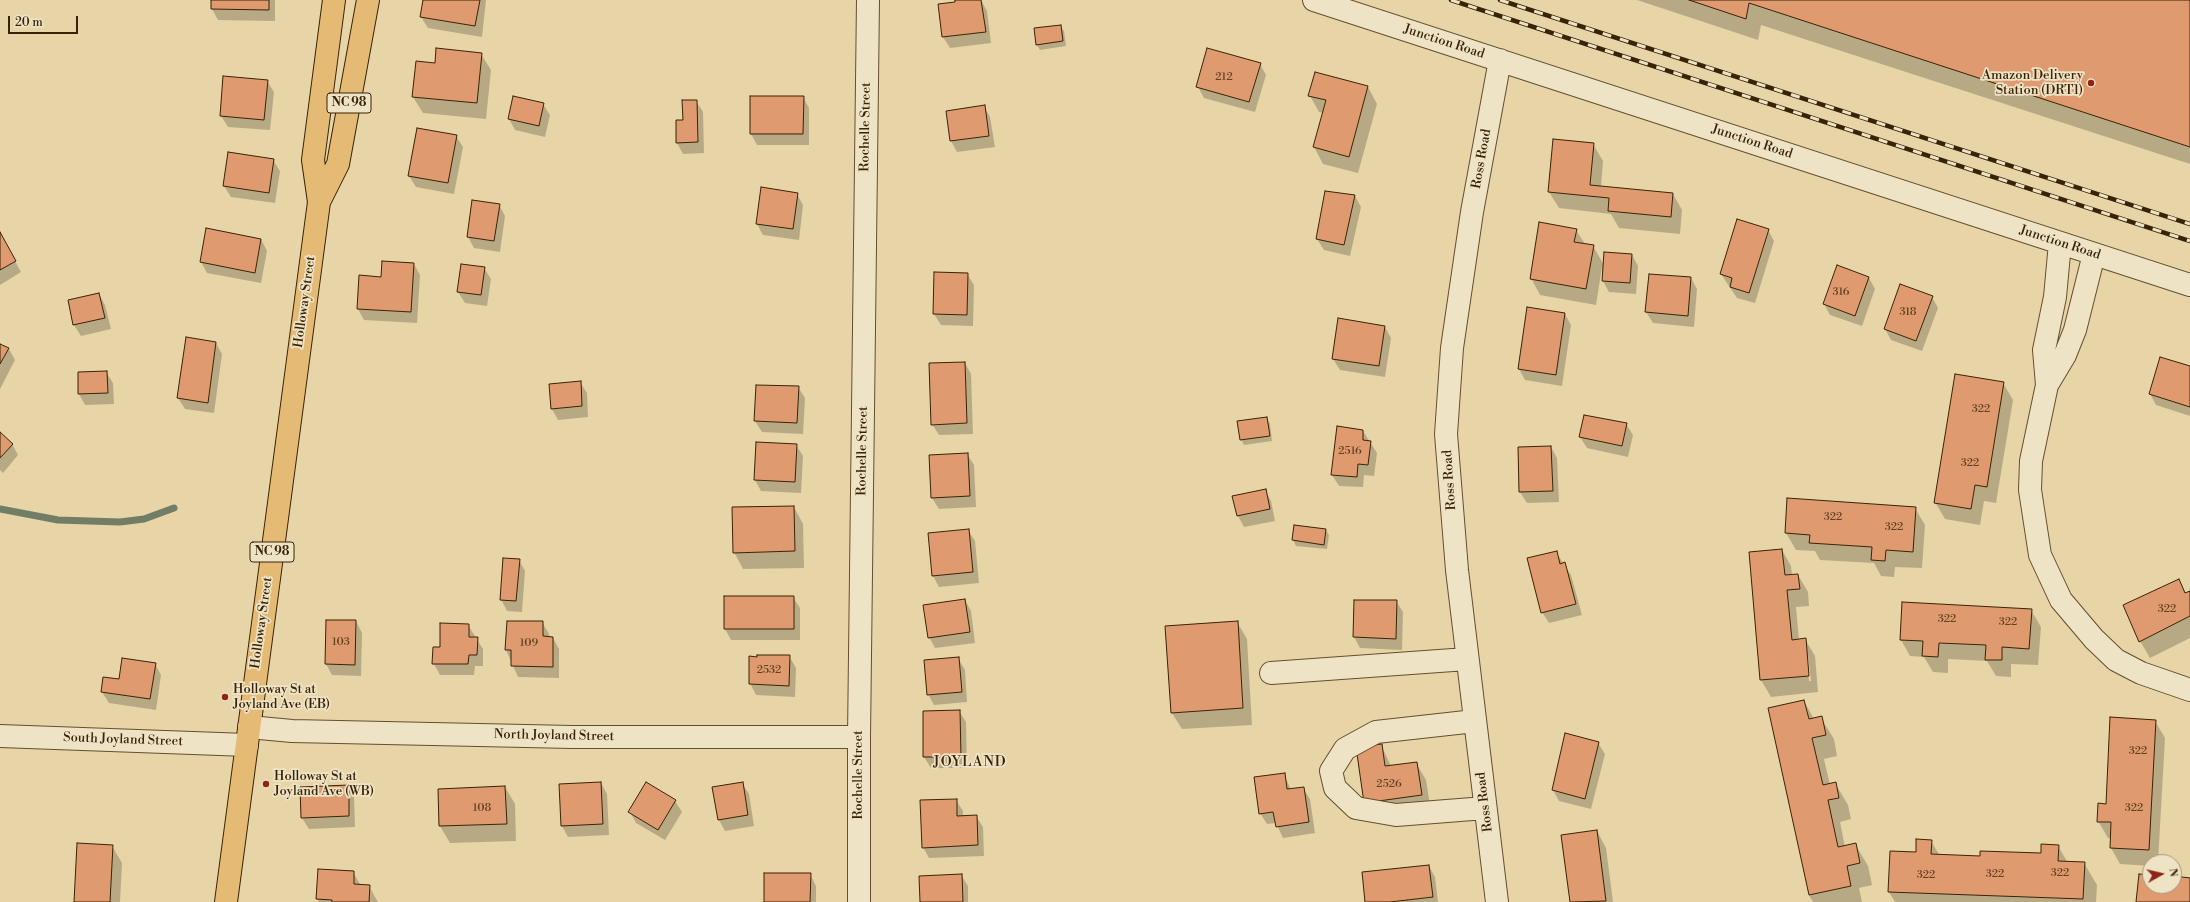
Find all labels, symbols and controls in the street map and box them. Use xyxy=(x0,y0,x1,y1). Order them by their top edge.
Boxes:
scale bar xyxy=(10,8,80,34)
text: 20 m xyxy=(15,15,43,30)
street label: Junction Road xyxy=(1402,22,1486,62)
place label: Amazon Delivery Station (DRT1) xyxy=(1982,68,2083,99)
house number: 212 xyxy=(1215,70,1233,84)
marker: Amazon Delivery Station (DRT1) xyxy=(2086,78,2096,88)
street label: Rochelle Street xyxy=(857,82,875,172)
road number: NC 98 xyxy=(327,93,371,113)
street label: Junction Road xyxy=(1710,122,1794,162)
street label: Ross Road xyxy=(1469,128,1495,190)
street label: Junction Road xyxy=(2018,223,2102,263)
street label: Holloway Street xyxy=(291,255,319,349)
house number: 316 xyxy=(1833,285,1849,299)
house number: 318 xyxy=(1899,305,1917,319)
house number: 322 xyxy=(1972,402,1990,416)
street label: Rochelle Street xyxy=(854,406,872,496)
house number: 2516 xyxy=(1338,444,1362,458)
street label: Ross Road xyxy=(1440,449,1460,511)
house number: 322 xyxy=(1961,456,1979,470)
house number: 322 xyxy=(1824,510,1842,524)
house number: 322 xyxy=(1885,520,1903,534)
road number: NC 98 xyxy=(250,542,294,562)
street label: Holloway Street xyxy=(248,576,276,670)
house number: 322 xyxy=(2158,602,2176,616)
house number: 322 xyxy=(1938,612,1956,626)
house number: 322 xyxy=(1999,615,2017,629)
house number: 103 xyxy=(332,635,350,649)
house number: 109 xyxy=(520,636,538,650)
house number: 2532 xyxy=(757,663,781,677)
place label: Holloway St at Joyland Ave (EB) xyxy=(233,682,330,713)
marker: Holloway St at Joyland Ave (EB) xyxy=(220,692,230,702)
street label: North Joyland Street xyxy=(494,727,614,745)
street label: South Joyland Street xyxy=(63,730,183,750)
street label: Rochelle Street xyxy=(851,730,867,820)
house number: 322 xyxy=(2129,744,2147,758)
district label: JOYLAND xyxy=(933,755,1007,771)
place label: Holloway St at Joyland Ave (WB) xyxy=(274,769,374,800)
street label: Ross Road xyxy=(1474,771,1496,833)
house number: 2526 xyxy=(1376,777,1402,791)
marker: Holloway St at Joyland Ave (WB) xyxy=(261,779,271,789)
house number: 108 xyxy=(473,801,491,815)
house number: 322 xyxy=(2125,801,2143,815)
north arrow xyxy=(2142,854,2182,894)
house number: 322 xyxy=(2051,866,2069,880)
house number: 322 xyxy=(1986,867,2004,881)
text: N xyxy=(2165,867,2180,878)
house number: 322 xyxy=(1917,868,1935,882)

